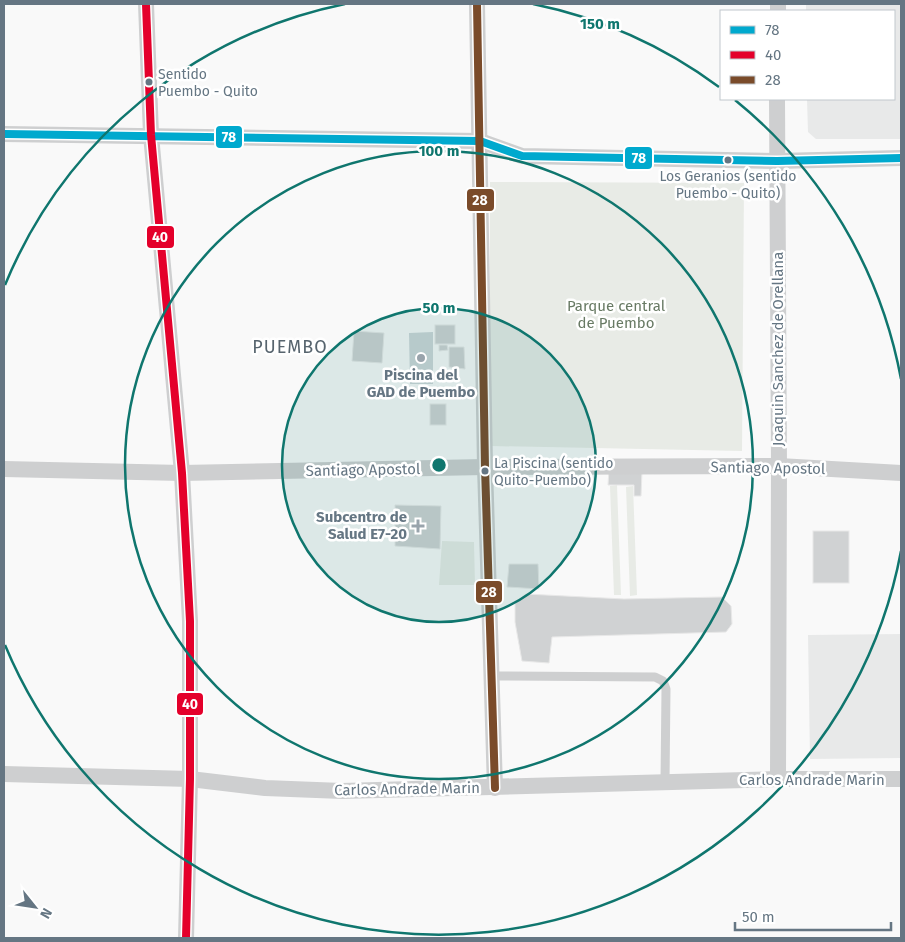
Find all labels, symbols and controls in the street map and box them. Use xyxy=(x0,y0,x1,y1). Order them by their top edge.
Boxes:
legend xyxy=(720,10,895,100)
text: 150 m xyxy=(580,15,620,33)
text: 78 xyxy=(765,21,780,39)
text: 40 xyxy=(765,46,781,64)
place label: Sentido Puembo - Quito xyxy=(158,66,258,100)
text: 28 xyxy=(765,71,781,89)
marker: Sentido Puembo - Quito xyxy=(144,77,154,87)
line badge: 78 xyxy=(215,125,243,149)
text: 78 xyxy=(222,129,236,146)
text: 100 m xyxy=(419,142,459,160)
line badge: 78 xyxy=(624,146,653,170)
text: 78 xyxy=(632,150,646,167)
marker: Los Geranios (sentido Puembo - Quito) xyxy=(723,155,733,165)
place label: Los Geranios (sentido Puembo - Quito) xyxy=(659,168,797,202)
line badge: 28 xyxy=(466,188,495,212)
text: 28 xyxy=(472,192,488,209)
line badge: 40 xyxy=(146,225,175,249)
text: 40 xyxy=(152,229,168,246)
street label: Joaquin Sanchez de Orellana xyxy=(769,252,787,446)
park label: Parque central de Puembo xyxy=(567,297,666,332)
text: 50 m xyxy=(422,299,456,317)
district label: PUEMBO xyxy=(252,336,328,358)
marker: Piscina del GAD de Puembo xyxy=(415,352,427,364)
place label: Piscina del GAD de Puembo xyxy=(367,366,476,401)
place label: La Piscina (sentido Quito-Puembo) xyxy=(494,455,613,489)
centre of rings xyxy=(430,456,448,474)
street label: Santiago Apostol xyxy=(711,458,826,478)
street label: Santiago Apostol xyxy=(306,460,421,480)
marker: La Piscina (sentido Quito-Puembo) xyxy=(480,466,490,476)
place label: Subcentro de Salud E7-20 xyxy=(316,508,407,543)
marker: Subcentro de Salud E7-20 xyxy=(411,519,425,533)
line badge: 28 xyxy=(475,580,503,604)
text: 28 xyxy=(481,584,497,601)
line badge: 40 xyxy=(176,692,204,716)
text: 40 xyxy=(182,696,198,713)
street label: Carlos Andrade Marin xyxy=(739,771,885,789)
street label: Carlos Andrade Marin xyxy=(334,779,480,799)
north arrow xyxy=(10,882,60,932)
scale bar xyxy=(735,900,891,932)
text: N xyxy=(36,905,56,922)
text: 50 m xyxy=(742,908,775,926)

